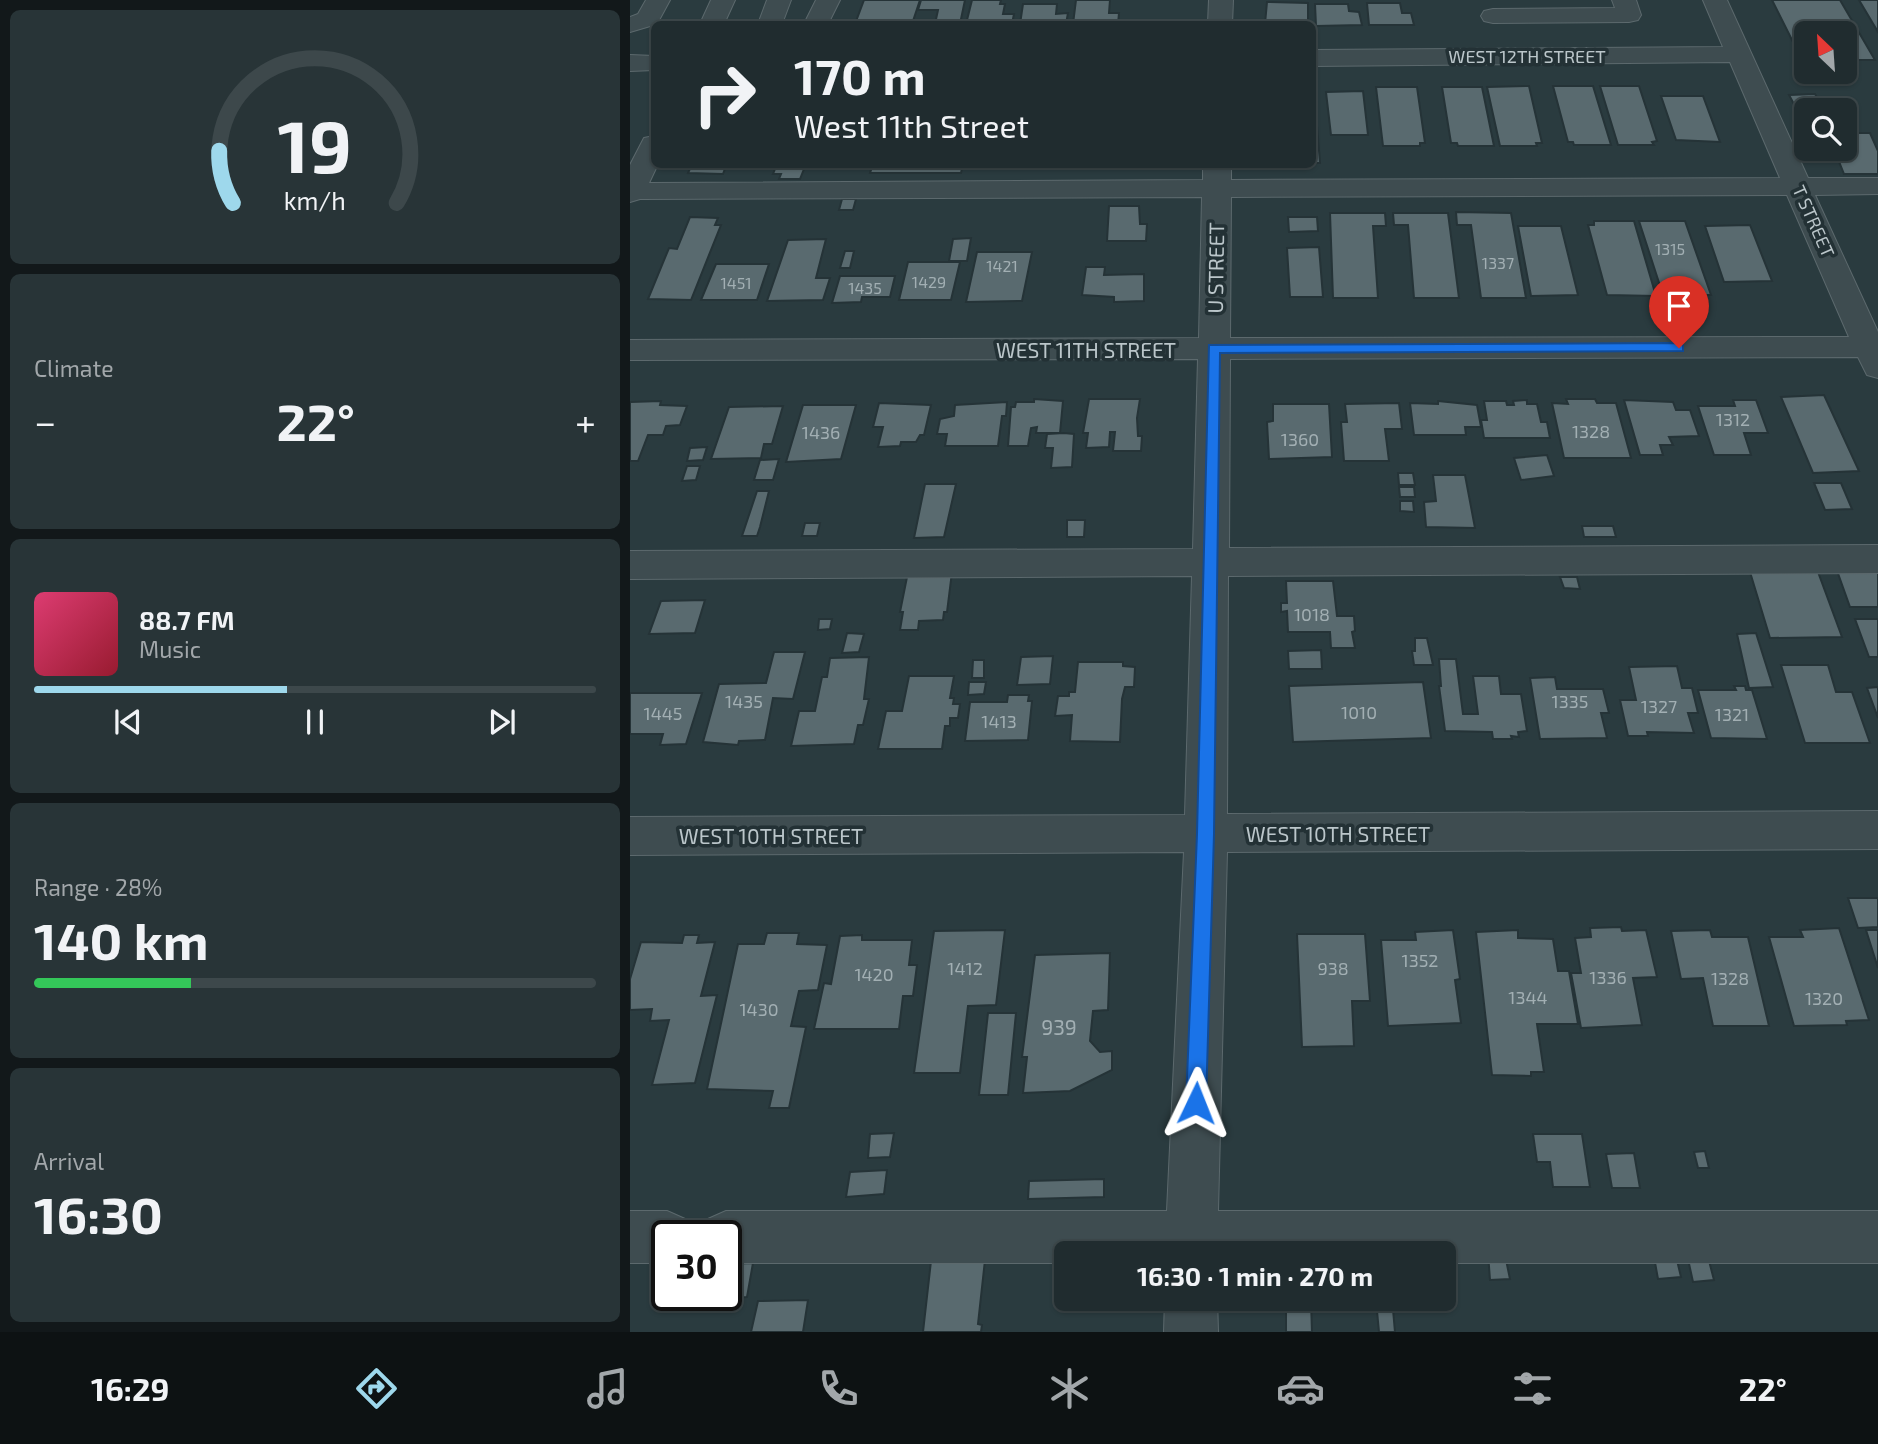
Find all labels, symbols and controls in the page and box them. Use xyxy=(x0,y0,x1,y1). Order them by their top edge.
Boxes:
north arrow xyxy=(1794,21,1857,84)
map controls xyxy=(1794,21,1857,161)
street label: WEST 12TH STREET xyxy=(1448,45,1606,67)
text: 170 m xyxy=(794,46,926,105)
icon: right xyxy=(679,49,770,140)
button: search xyxy=(1794,98,1857,161)
text: 19 xyxy=(278,101,352,189)
text: West 11th Street xyxy=(794,106,1029,144)
street label: T STREET xyxy=(1788,182,1840,261)
text: km/h xyxy=(284,185,346,215)
street label: U STREET xyxy=(1202,222,1228,314)
house number: 1315 xyxy=(1655,239,1685,258)
house number: 1337 xyxy=(1482,253,1514,272)
house number: 1421 xyxy=(986,256,1018,275)
house number: 1429 xyxy=(912,272,946,291)
house number: 1451 xyxy=(720,273,752,292)
pin xyxy=(1649,276,1709,348)
house number: 1435 xyxy=(848,278,882,297)
icon: arrive xyxy=(1660,287,1698,325)
street label: WEST 11TH STREET xyxy=(996,337,1176,362)
text: Climate xyxy=(34,354,114,382)
text: 22° xyxy=(276,389,355,451)
text: − xyxy=(34,398,56,444)
text: + xyxy=(575,398,596,444)
house number: 1312 xyxy=(1716,408,1750,430)
house number: 1328 xyxy=(1572,420,1610,442)
house number: 1436 xyxy=(802,421,840,443)
house number: 1360 xyxy=(1281,428,1319,450)
house number: 1018 xyxy=(1294,603,1330,625)
text: 88.7 FM xyxy=(139,604,235,635)
text: Music xyxy=(139,635,201,663)
house number: 1435 xyxy=(725,690,763,712)
house number: 1335 xyxy=(1552,690,1588,712)
house number: 1327 xyxy=(1641,695,1677,717)
house number: 1010 xyxy=(1341,701,1377,723)
house number: 1445 xyxy=(644,702,682,724)
icon: previous xyxy=(109,703,147,741)
icon: pause xyxy=(296,703,334,741)
icon: next xyxy=(483,703,521,741)
house number: 1321 xyxy=(1715,703,1749,725)
house number: 1413 xyxy=(981,710,1017,732)
street label: WEST 10TH STREET xyxy=(1246,821,1430,846)
street label: WEST 10TH STREET xyxy=(679,823,863,848)
text: Range · 28% xyxy=(34,873,162,901)
text: 140 km xyxy=(34,908,209,970)
house number: 1352 xyxy=(1402,949,1438,971)
house number: 1412 xyxy=(947,957,983,979)
house number: 938 xyxy=(1317,957,1349,979)
house number: 1420 xyxy=(854,963,894,985)
house number: 1336 xyxy=(1589,966,1627,988)
house number: 1328 xyxy=(1711,967,1749,989)
house number: 1344 xyxy=(1508,986,1548,1008)
house number: 1320 xyxy=(1805,987,1843,1009)
house number: 1430 xyxy=(739,998,779,1020)
house number: 939 xyxy=(1041,1014,1077,1039)
position arrow xyxy=(1159,1066,1233,1140)
text: Arrival xyxy=(34,1147,104,1175)
text: 16:30 xyxy=(34,1182,163,1244)
speed limit sign: 30 xyxy=(651,1220,742,1311)
text: 16:30 · 1 min · 270 m xyxy=(1137,1260,1373,1291)
icon: directions xyxy=(352,1364,401,1413)
icon: music xyxy=(583,1364,632,1413)
icon: phone xyxy=(814,1364,863,1413)
icon: climate xyxy=(1045,1364,1094,1413)
icon: car xyxy=(1276,1364,1325,1413)
icon: filters xyxy=(1508,1364,1557,1413)
text: 16:29 xyxy=(91,1369,169,1407)
text: 22° xyxy=(1739,1369,1787,1407)

